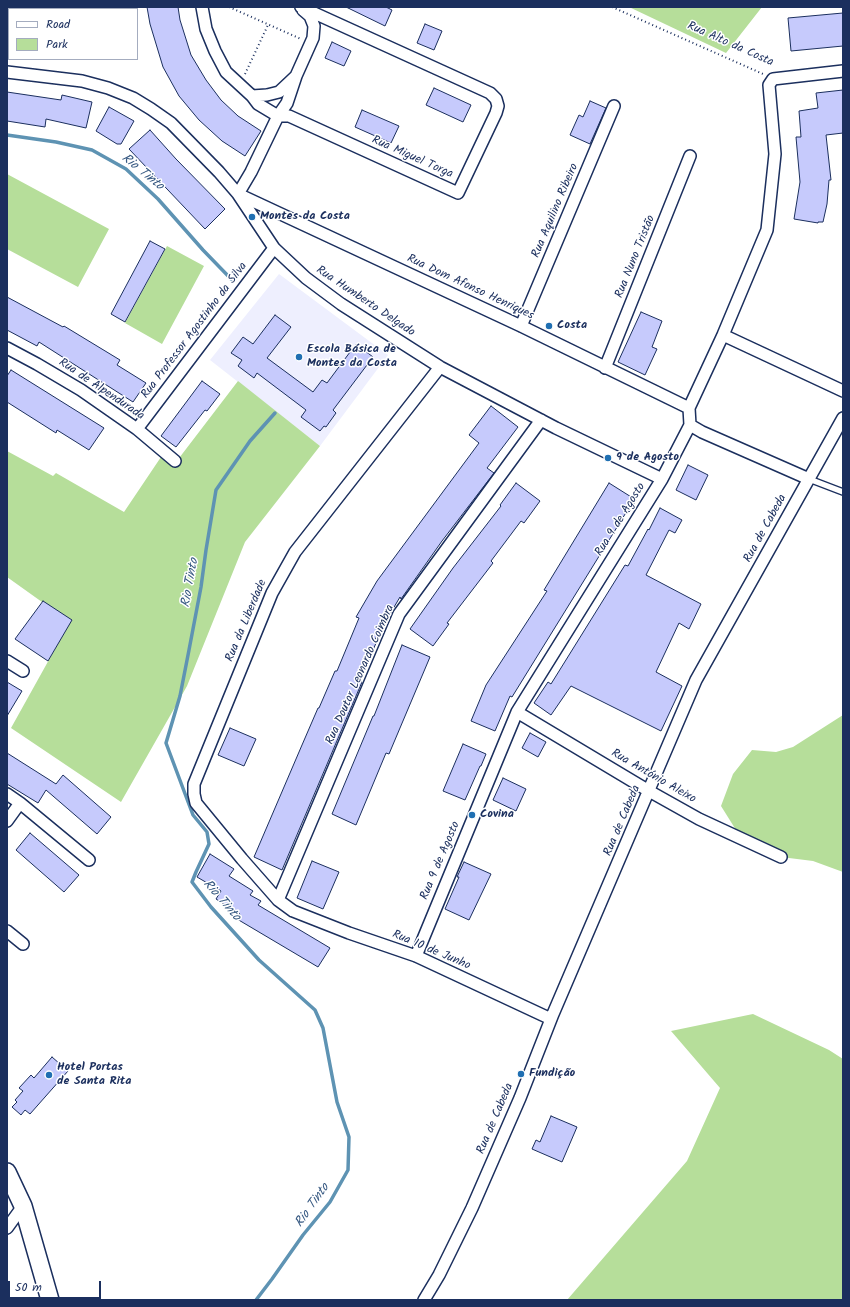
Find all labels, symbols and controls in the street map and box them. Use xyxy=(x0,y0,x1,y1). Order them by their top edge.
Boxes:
legend xyxy=(8,8,138,60)
text: Road xyxy=(46,15,70,34)
street label: Rua Alto da Costa xyxy=(685,20,775,70)
text: Park xyxy=(46,35,68,54)
street label: Rua Miguel Torga xyxy=(369,134,455,182)
water label: Rio Tinto xyxy=(118,151,166,195)
street label: Rua Aquilino Ribeiro xyxy=(530,162,582,260)
place label: Montes da Costa xyxy=(260,210,350,224)
marker: Montes da Costa xyxy=(247,212,257,222)
street label: Rua Nuno Tristão xyxy=(613,214,659,300)
street label: Rua Dom Afonso Henriques xyxy=(404,252,536,324)
street label: Rua Professor Agostinho da Silva xyxy=(139,260,251,402)
street label: Rua Humberto Delgado xyxy=(313,264,417,340)
place label: Costa xyxy=(557,319,587,333)
marker: Costa xyxy=(544,321,554,331)
place label: Escola Básica de Montes da Costa xyxy=(307,343,397,371)
marker: Escola Básica de Montes da Costa xyxy=(294,352,304,362)
street label: Rua de Alpendurada xyxy=(55,356,147,424)
place label: 9 de Agosto xyxy=(616,451,679,465)
marker: 9 de Agosto xyxy=(603,453,613,463)
street label: Rua 9 de Agosto xyxy=(593,481,649,559)
street label: Rua de Cabeda xyxy=(741,492,791,566)
water label: Rio Tinto xyxy=(179,557,203,609)
street label: Rua da Liberdade xyxy=(223,578,271,664)
street label: Rua Doutor Leonardo Coimbra xyxy=(324,603,398,747)
street label: Rua António Aleixo xyxy=(608,747,698,807)
street label: Rua de Cabeda xyxy=(602,783,644,859)
place label: Covina xyxy=(480,808,514,822)
marker: Covina xyxy=(467,810,477,820)
street label: Rua 9 de Agosto xyxy=(418,820,464,902)
water label: Rio Tinto xyxy=(199,877,243,925)
street label: Rua 10 de Junho xyxy=(390,928,472,974)
place label: Hotel Portas de Santa Rita xyxy=(57,1061,131,1089)
place label: Fundição xyxy=(529,1067,575,1081)
marker: Fundição xyxy=(516,1069,526,1079)
marker: Hotel Portas de Santa Rita xyxy=(44,1070,54,1080)
street label: Rua de Cabeda xyxy=(475,1081,517,1157)
water label: Rio Tinto xyxy=(292,1181,334,1231)
scale bar xyxy=(10,1273,103,1299)
text: 50 m xyxy=(15,1278,42,1297)

